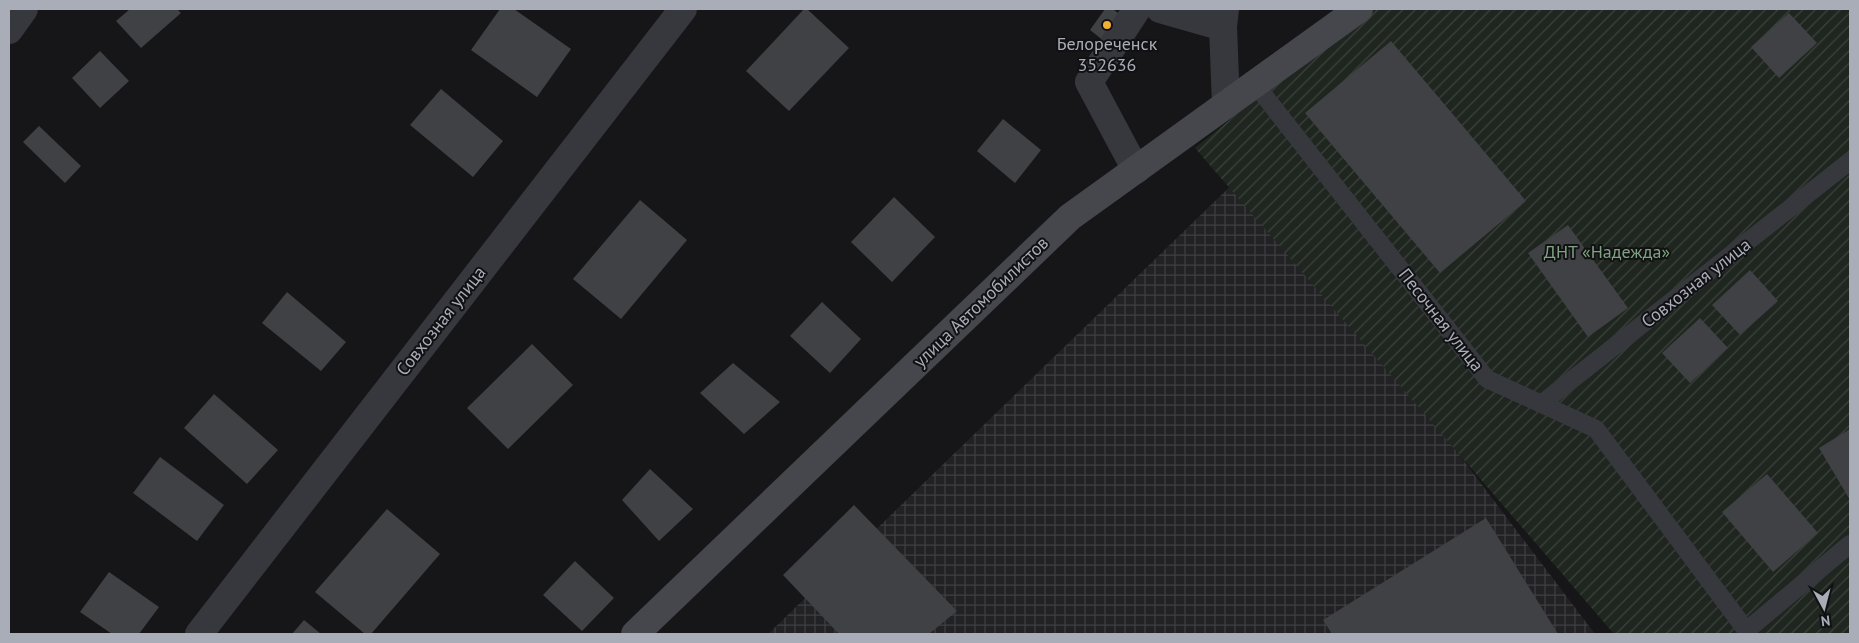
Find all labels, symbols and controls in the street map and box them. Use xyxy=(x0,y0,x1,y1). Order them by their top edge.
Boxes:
marker: Белореченск 352636 xyxy=(1101,19,1113,31)
place label: Белореченск 352636 xyxy=(1057,32,1158,76)
street label: улица Автомобилистов xyxy=(908,231,1053,372)
street label: Совхозная улица xyxy=(1636,233,1755,332)
park label: ДНТ «Надежда» xyxy=(1544,240,1670,263)
street label: Совхозная улица xyxy=(391,261,490,380)
street label: Песочная улица xyxy=(1394,263,1489,376)
north arrow xyxy=(1799,583,1849,633)
text: N xyxy=(1820,611,1831,630)

